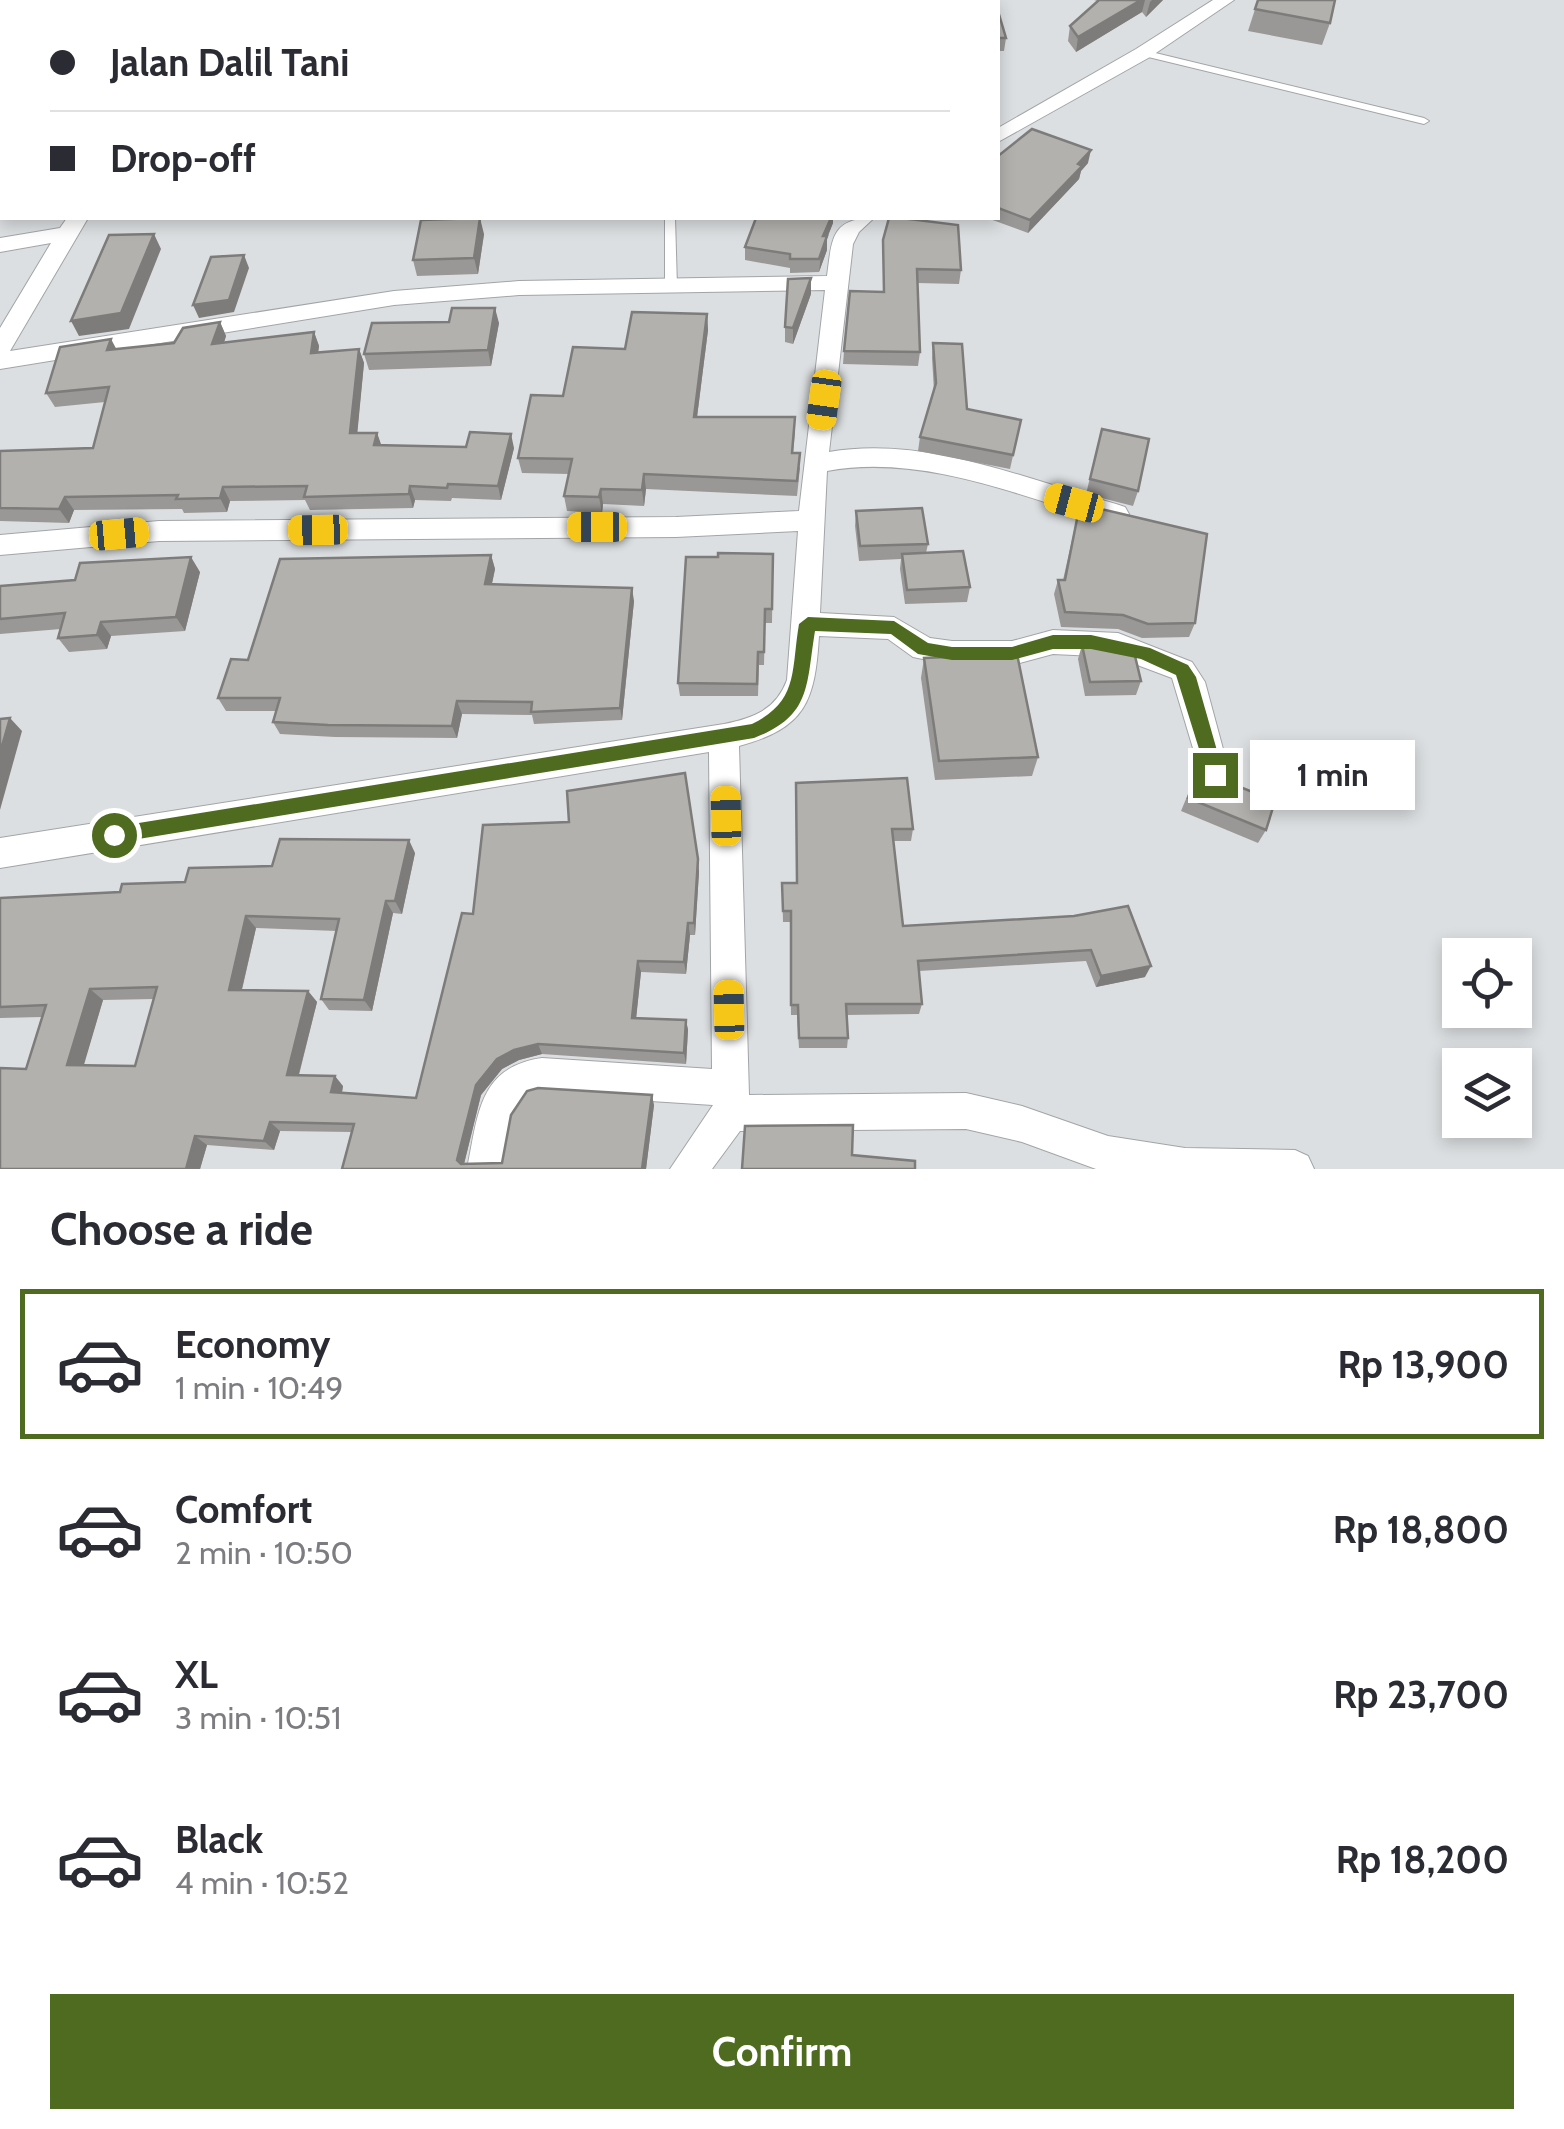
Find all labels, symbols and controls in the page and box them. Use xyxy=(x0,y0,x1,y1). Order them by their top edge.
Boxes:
text: Jalan Dalil Tani xyxy=(110,39,349,86)
text: Drop-off xyxy=(110,135,256,182)
car xyxy=(805,368,843,432)
car xyxy=(1041,481,1107,525)
car xyxy=(567,512,627,542)
car xyxy=(288,514,348,546)
car xyxy=(88,516,150,552)
callout: 1 min xyxy=(1250,740,1415,810)
route end xyxy=(1193,753,1238,798)
text: 1 min xyxy=(1296,755,1369,794)
car xyxy=(710,786,742,846)
route start xyxy=(92,813,137,858)
map controls xyxy=(1442,938,1532,1138)
button: locate xyxy=(1442,938,1532,1028)
car xyxy=(713,980,745,1040)
button: layers xyxy=(1442,1048,1532,1138)
text: Choose a ride xyxy=(50,1202,313,1256)
icon: car xyxy=(55,1319,145,1409)
text: Economy xyxy=(175,1321,330,1368)
text: Rp 13,900 xyxy=(1337,1341,1509,1388)
text: 1 min · 10:49 xyxy=(175,1368,343,1407)
icon: car xyxy=(55,1484,145,1574)
text: Comfort xyxy=(175,1486,312,1533)
text: Rp 18,800 xyxy=(1333,1506,1509,1553)
text: 2 min · 10:50 xyxy=(175,1533,353,1572)
icon: car xyxy=(55,1649,145,1739)
text: XL xyxy=(175,1651,218,1698)
text: Rp 23,700 xyxy=(1333,1671,1509,1718)
text: 3 min · 10:51 xyxy=(175,1698,341,1737)
icon: car xyxy=(55,1814,145,1904)
text: Black xyxy=(175,1816,263,1863)
text: Rp 18,200 xyxy=(1336,1836,1509,1883)
text: 4 min · 10:52 xyxy=(175,1863,349,1902)
button: Confirm xyxy=(50,1994,1514,2109)

